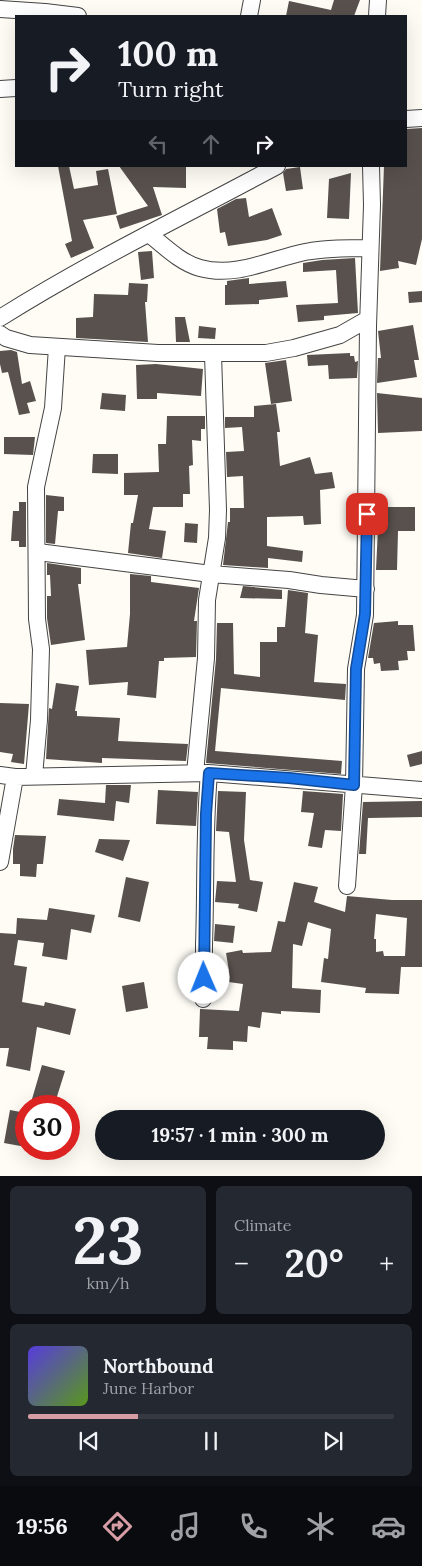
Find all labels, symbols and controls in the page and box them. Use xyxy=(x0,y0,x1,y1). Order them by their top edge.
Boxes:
text: 100 m xyxy=(118,31,218,76)
icon: right xyxy=(35,35,100,100)
text: Turn right xyxy=(118,75,223,103)
icon: left xyxy=(144,130,172,158)
icon: ahead xyxy=(197,130,225,158)
icon: right xyxy=(250,130,278,158)
pin xyxy=(346,493,388,535)
icon: arrive xyxy=(353,500,381,528)
position arrow xyxy=(177,951,229,1003)
speed limit sign: 30 xyxy=(15,1095,80,1160)
text: 19:57 · 1 min · 300 m xyxy=(152,1123,328,1147)
text: 23 xyxy=(72,1199,144,1282)
text: Climate xyxy=(234,1215,291,1235)
text: 20° xyxy=(285,1239,343,1287)
text: − xyxy=(234,1246,249,1282)
text: + xyxy=(379,1246,394,1282)
text: km/h xyxy=(86,1273,130,1293)
text: Northbound xyxy=(103,1354,214,1378)
text: June Harbor xyxy=(103,1378,194,1398)
icon: previous xyxy=(75,1427,103,1455)
icon: pause xyxy=(197,1427,225,1455)
icon: next xyxy=(319,1427,347,1455)
icon: directions xyxy=(100,1509,135,1544)
icon: music xyxy=(168,1509,203,1544)
icon: phone xyxy=(236,1509,271,1544)
icon: climate xyxy=(303,1509,338,1544)
icon: car xyxy=(371,1509,406,1544)
text: 19:56 xyxy=(16,1512,68,1540)

